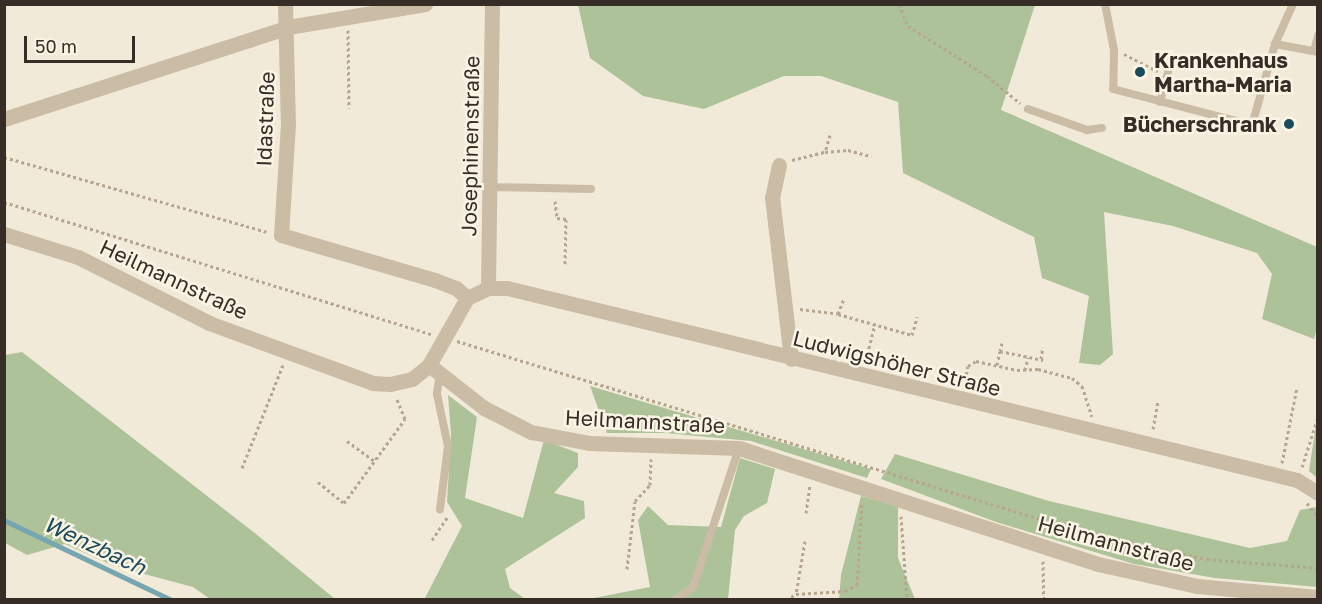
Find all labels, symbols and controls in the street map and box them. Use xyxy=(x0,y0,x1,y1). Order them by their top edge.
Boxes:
scale bar xyxy=(27,24,138,62)
text: 50 m xyxy=(35,35,77,57)
place label: Krankenhaus Martha-Maria xyxy=(1154,47,1292,97)
street label: Josephinenstraße xyxy=(456,55,484,237)
marker: Krankenhaus Martha-Maria xyxy=(1131,63,1149,81)
street label: Idastraße xyxy=(251,71,279,167)
place label: Bücherschrank xyxy=(1123,111,1277,137)
marker: Bücherschrank xyxy=(1282,117,1296,131)
street label: Heilmannstraße xyxy=(96,234,252,324)
street label: Ludwigshöher Straße xyxy=(790,325,1004,401)
street label: Heilmannstraße xyxy=(564,404,726,438)
water label: Wenzbach xyxy=(40,510,150,580)
street label: Heilmannstraße xyxy=(1035,510,1197,576)

